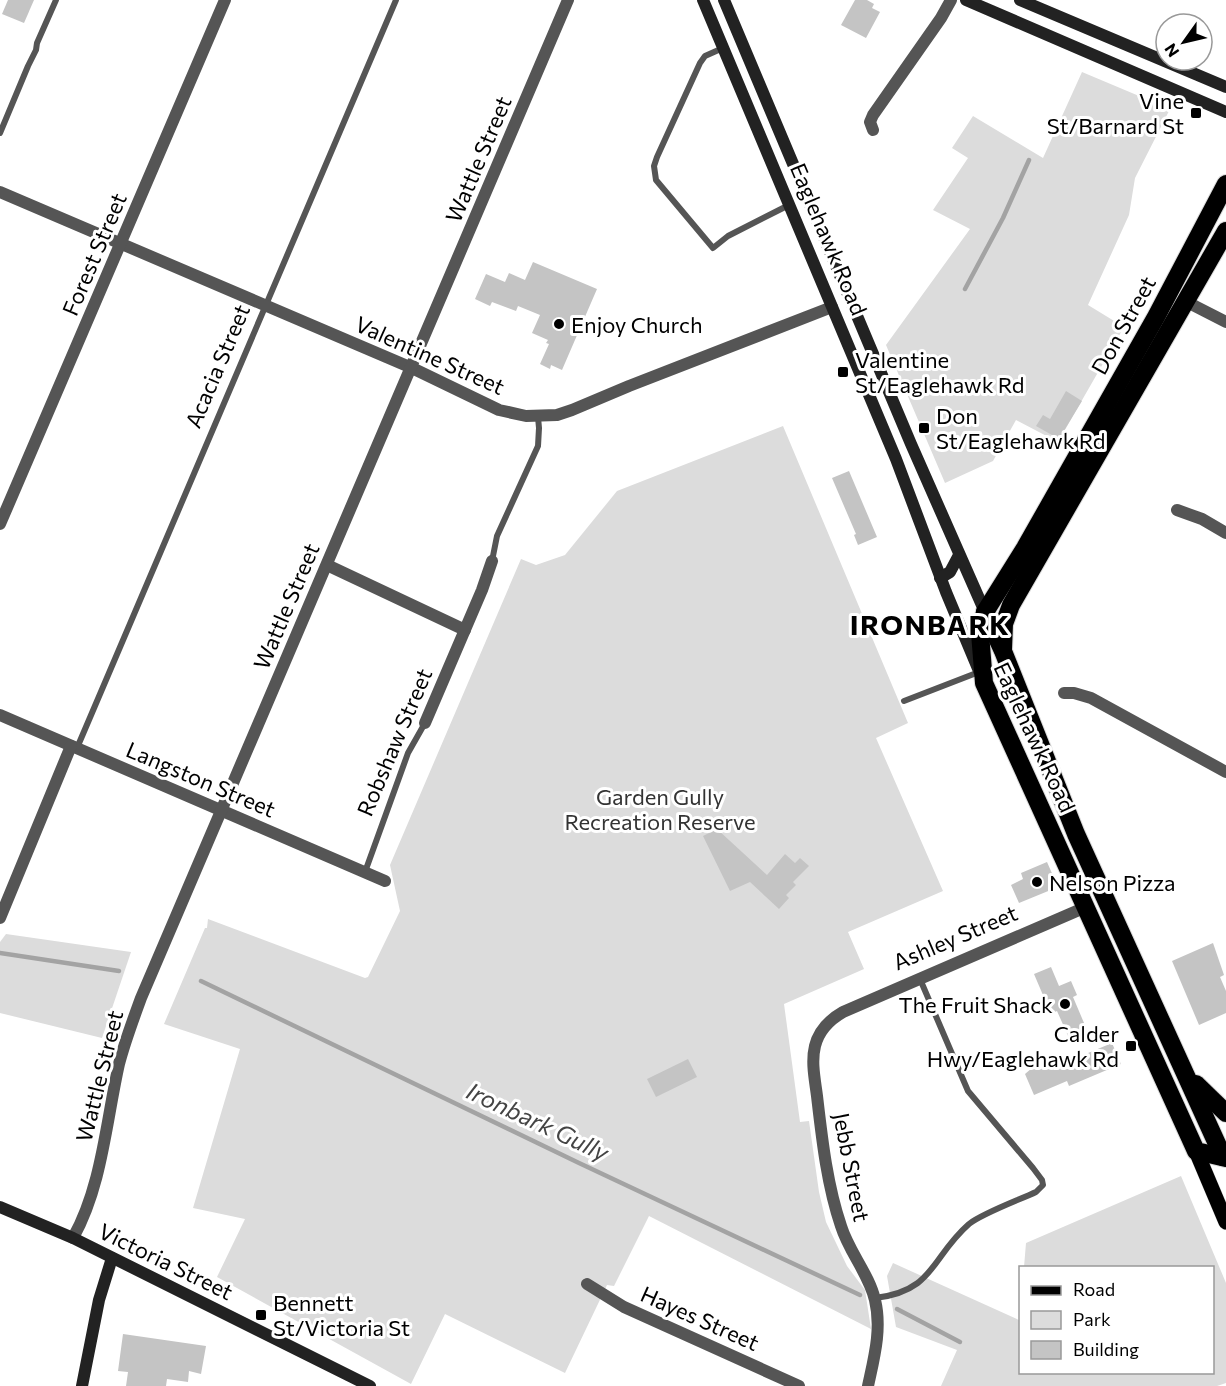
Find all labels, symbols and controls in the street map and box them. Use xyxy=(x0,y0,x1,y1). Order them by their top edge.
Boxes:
north arrow xyxy=(1154,12,1214,72)
text: N xyxy=(1160,40,1182,61)
place label: Vine St/Barnard St xyxy=(1047,87,1184,139)
street label: Wattle Street xyxy=(439,92,517,226)
marker: Vine St/Barnard St xyxy=(1189,106,1203,120)
street label: Eaglehawk Road xyxy=(785,159,873,319)
street label: Forest Street xyxy=(56,189,132,319)
street label: Don Street xyxy=(1085,271,1161,379)
street label: Acacia Street xyxy=(179,300,255,432)
street label: Valentine Street xyxy=(351,310,509,400)
place label: Enjoy Church xyxy=(571,311,702,338)
marker: Enjoy Church xyxy=(552,317,566,331)
place label: Valentine St/Eaglehawk Rd xyxy=(855,346,1025,398)
marker: Valentine St/Eaglehawk Rd xyxy=(836,365,850,379)
place label: Don St/Eaglehawk Rd xyxy=(936,402,1106,454)
marker: Don St/Eaglehawk Rd xyxy=(917,421,931,435)
street label: Wattle Street xyxy=(247,539,325,673)
district label: IRONBARK xyxy=(850,607,1010,641)
street label: Eaglehawk Road xyxy=(988,658,1082,816)
street label: Robshaw Street xyxy=(351,664,437,820)
street label: Langston Street xyxy=(122,735,280,823)
park label: Garden Gully Recreation Reserve xyxy=(564,783,756,835)
place label: Nelson Pizza xyxy=(1049,869,1176,896)
marker: Nelson Pizza xyxy=(1030,875,1044,889)
street label: Ashley Street xyxy=(889,899,1021,975)
place label: The Fruit Shack xyxy=(898,991,1053,1018)
marker: The Fruit Shack xyxy=(1058,997,1072,1011)
street label: Wattle Street xyxy=(70,1008,128,1144)
place label: Calder Hwy/Eaglehawk Rd xyxy=(927,1020,1119,1072)
marker: Calder Hwy/Eaglehawk Rd xyxy=(1124,1039,1138,1053)
water label: Ironbark Gully xyxy=(462,1075,615,1167)
street label: Jebb Street xyxy=(828,1110,876,1224)
street label: Victoria Street xyxy=(94,1217,238,1305)
legend xyxy=(1019,1266,1214,1374)
text: Road xyxy=(1073,1278,1115,1300)
street label: Hayes Street xyxy=(637,1280,763,1356)
place label: Bennett St/Victoria St xyxy=(273,1289,410,1341)
marker: Bennett St/Victoria St xyxy=(254,1308,268,1322)
text: Park xyxy=(1073,1308,1111,1330)
text: Building xyxy=(1073,1338,1139,1360)

